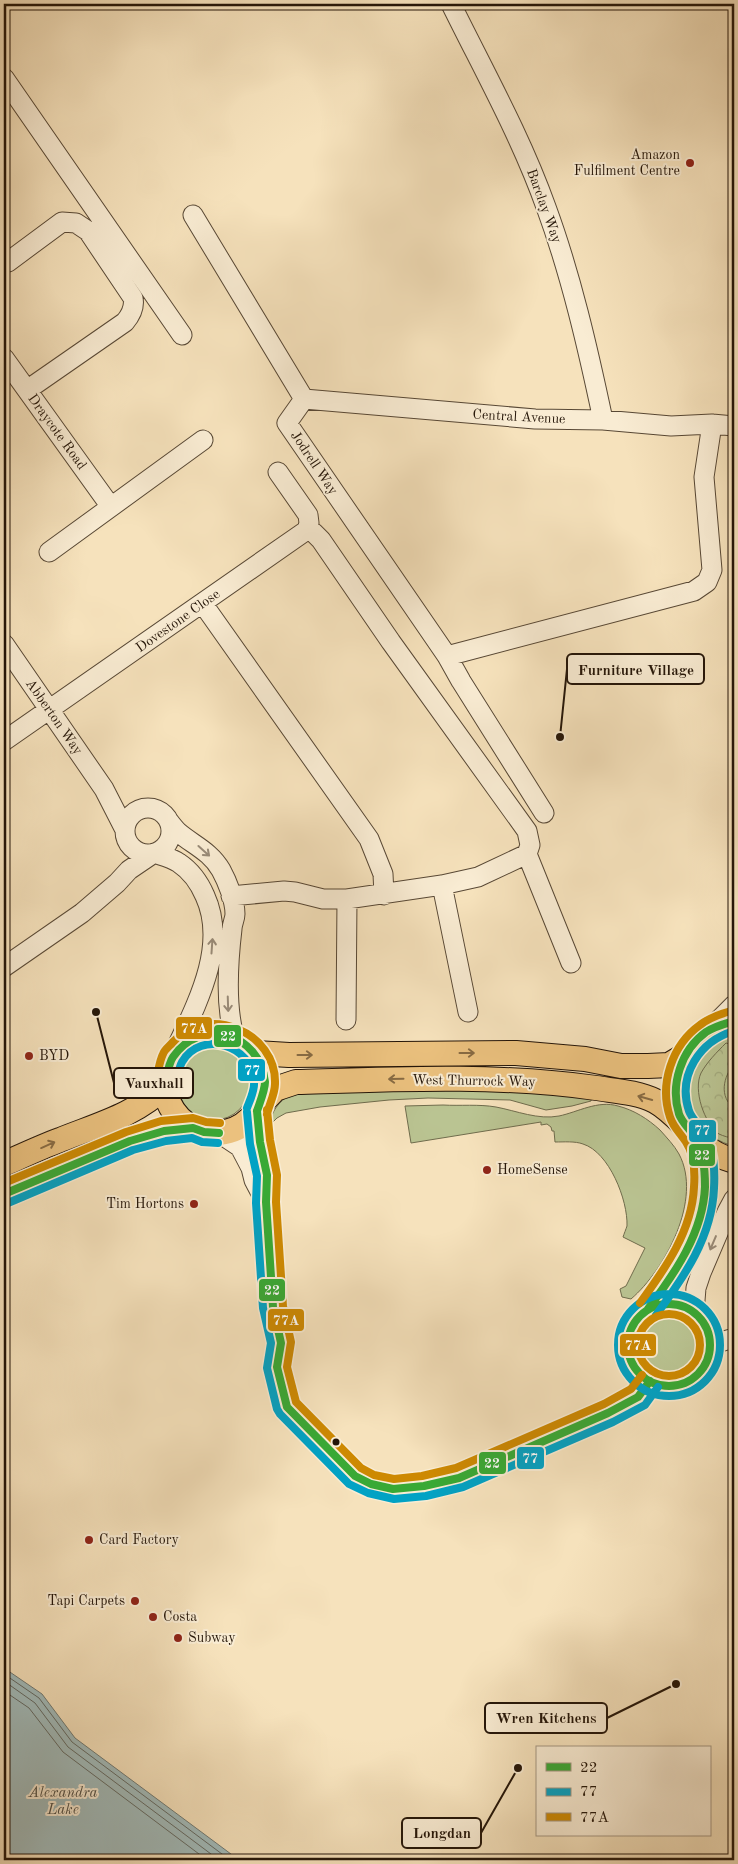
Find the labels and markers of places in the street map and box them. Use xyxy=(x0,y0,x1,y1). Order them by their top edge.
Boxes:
place label: Amazon Fulfilment Centre xyxy=(574,148,680,178)
marker: Amazon Fulfilment Centre xyxy=(684,157,696,169)
callout: Furniture Village xyxy=(567,654,704,684)
place label: BYD xyxy=(39,1049,69,1063)
marker: BYD xyxy=(23,1050,35,1062)
callout: Vauxhall xyxy=(114,1068,193,1098)
place label: HomeSense xyxy=(497,1163,568,1177)
marker: HomeSense xyxy=(481,1164,493,1176)
place label: Tim Hortons xyxy=(106,1197,184,1211)
marker: Tim Hortons xyxy=(188,1198,200,1210)
unlabelled marker xyxy=(331,1437,341,1447)
place label: Card Factory xyxy=(99,1533,179,1547)
marker: Card Factory xyxy=(83,1534,95,1546)
place label: Tapi Carpets xyxy=(47,1594,125,1608)
marker: Tapi Carpets xyxy=(129,1595,141,1607)
place label: Costa xyxy=(163,1610,197,1624)
marker: Costa xyxy=(147,1611,159,1623)
place label: Subway xyxy=(188,1631,236,1645)
marker: Subway xyxy=(172,1632,184,1644)
callout: Wren Kitchens xyxy=(485,1703,607,1733)
callout: Longdan xyxy=(402,1818,481,1848)

